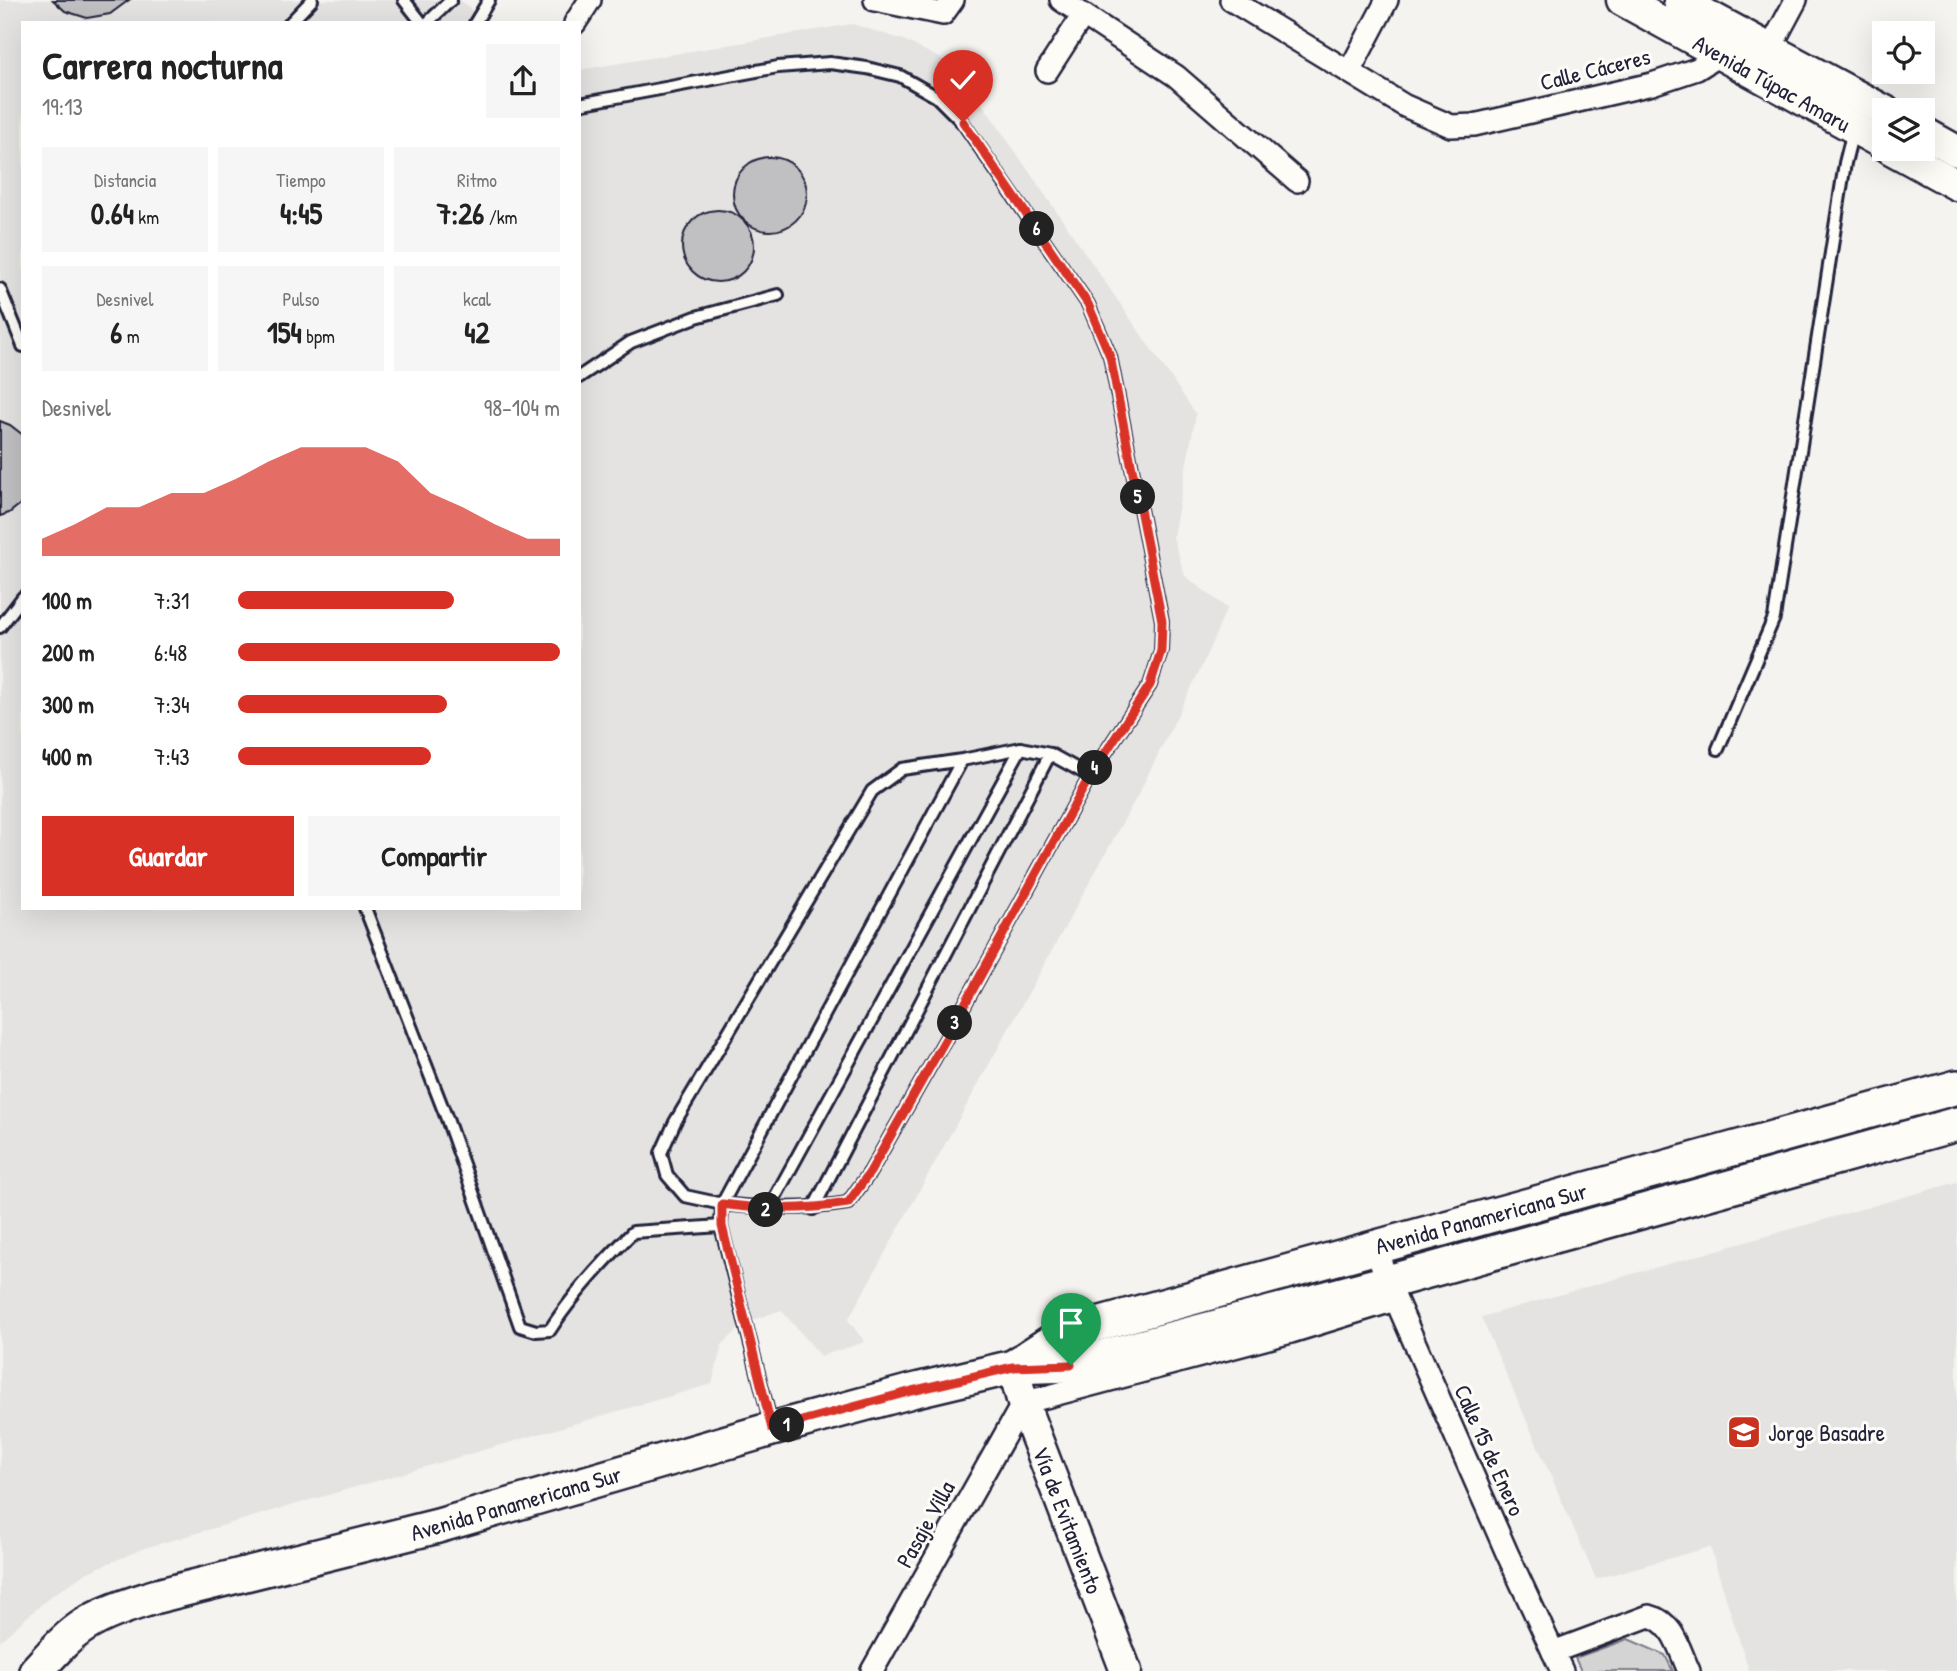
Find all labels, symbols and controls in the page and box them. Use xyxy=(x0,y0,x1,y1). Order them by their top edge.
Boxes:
map controls xyxy=(1872,21,1935,161)
button: locate xyxy=(1872,21,1935,84)
street label: Avenida Túpac Amaru xyxy=(1688,27,1856,139)
text: Carrera nocturna xyxy=(42,39,283,91)
street label: Calle Cáceres xyxy=(1537,40,1653,98)
button: share xyxy=(486,44,560,118)
pin xyxy=(933,50,993,122)
icon: check xyxy=(944,61,982,99)
text: 19:13 xyxy=(42,91,83,122)
button: layers xyxy=(1872,98,1935,161)
text: Distancia xyxy=(94,167,156,193)
text: Tiempo xyxy=(276,167,326,193)
text: Ritmo xyxy=(457,167,497,193)
text: 0.64 xyxy=(91,193,134,233)
text: 4:45 xyxy=(280,193,322,233)
text: 7:26 xyxy=(436,193,484,233)
text: km xyxy=(134,204,159,230)
text: /km xyxy=(484,204,518,230)
pin: 6 xyxy=(1020,212,1054,246)
text: 6 xyxy=(1033,215,1040,241)
text: Desnivel xyxy=(97,286,153,312)
text: Pulso xyxy=(283,286,319,312)
text: kcal xyxy=(463,286,491,312)
text: 6 xyxy=(110,312,122,352)
text: 154 xyxy=(267,312,302,352)
text: 42 xyxy=(464,312,490,352)
text: m xyxy=(122,323,140,349)
text: bpm xyxy=(302,323,335,349)
text: Desnivel xyxy=(42,392,111,423)
text: 98–104 m xyxy=(484,392,560,423)
pin: 5 xyxy=(1120,480,1156,514)
text: 5 xyxy=(1133,483,1142,509)
text: 100 m xyxy=(42,585,92,616)
text: 7:31 xyxy=(154,585,189,616)
text: 200 m xyxy=(42,637,94,668)
text: 6:48 xyxy=(154,637,187,668)
text: 300 m xyxy=(42,689,94,720)
text: 7:34 xyxy=(154,689,190,720)
text: 400 m xyxy=(42,741,92,772)
text: 7:43 xyxy=(154,741,190,772)
pin: 4 xyxy=(1078,750,1112,786)
text: 4 xyxy=(1091,754,1098,780)
button: Guardar xyxy=(42,816,294,896)
button: Compartir xyxy=(308,816,560,896)
pin: 3 xyxy=(937,1006,972,1040)
text: 3 xyxy=(950,1009,959,1035)
street label: Avenida Panamericana Sur xyxy=(1372,1175,1590,1261)
pin: 2 xyxy=(748,1192,784,1228)
text: 2 xyxy=(761,1196,770,1222)
pin xyxy=(1041,1293,1101,1365)
icon: arrive xyxy=(1052,1304,1090,1342)
street label: Calle 15 de Enero xyxy=(1447,1379,1533,1521)
pin: 1 xyxy=(770,1408,804,1442)
text: 1 xyxy=(783,1411,790,1437)
school or university icon: Jorge Basadre xyxy=(1725,1413,1763,1451)
place label: Jorge Basadre xyxy=(1768,1417,1885,1448)
street label: Vía de Evitamiento xyxy=(1026,1442,1110,1598)
street label: Avenida Panamericana Sur xyxy=(407,1458,625,1548)
street label: Pasaje Villa xyxy=(888,1475,962,1573)

